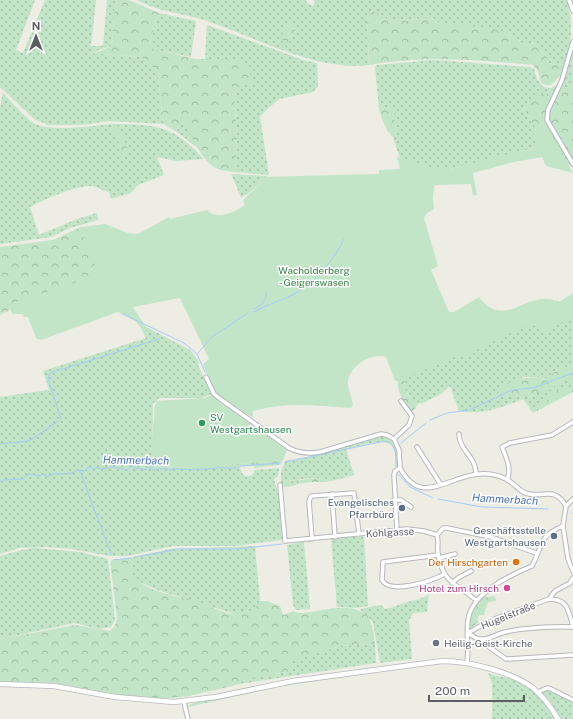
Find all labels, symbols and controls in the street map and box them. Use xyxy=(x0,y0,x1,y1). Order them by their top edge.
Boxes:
north arrow xyxy=(16,16,56,56)
text: N xyxy=(32,20,40,32)
park label: Wacholderberg - Geigerswasen xyxy=(278,264,350,288)
place label: SV Westgartshausen xyxy=(210,411,292,435)
marker: SV Westgartshausen xyxy=(197,418,207,428)
water label: Hammerbach xyxy=(103,453,169,467)
water label: Hammerbach xyxy=(472,491,538,507)
place label: Evangelisches Pfarrbüro xyxy=(328,496,394,520)
marker: Evangelisches Pfarrbüro xyxy=(397,503,407,513)
place label: Geschäftsstelle Westgartshausen xyxy=(464,524,546,548)
street label: Kohlgasse xyxy=(366,525,415,539)
marker: Geschäftsstelle Westgartshausen xyxy=(549,531,559,541)
place label: Der Hirschgarten xyxy=(428,556,508,568)
marker: Der Hirschgarten xyxy=(511,557,521,567)
place label: Hotel zum Hirsch xyxy=(419,582,499,594)
marker: Hotel zum Hirsch xyxy=(502,583,512,593)
street label: Hügelstraße xyxy=(479,599,537,631)
place label: Heilig-Geist-Kirche xyxy=(444,637,533,649)
marker: Heilig-Geist-Kirche xyxy=(431,638,441,648)
scale bar xyxy=(429,677,524,703)
text: 200 m xyxy=(435,684,470,698)

